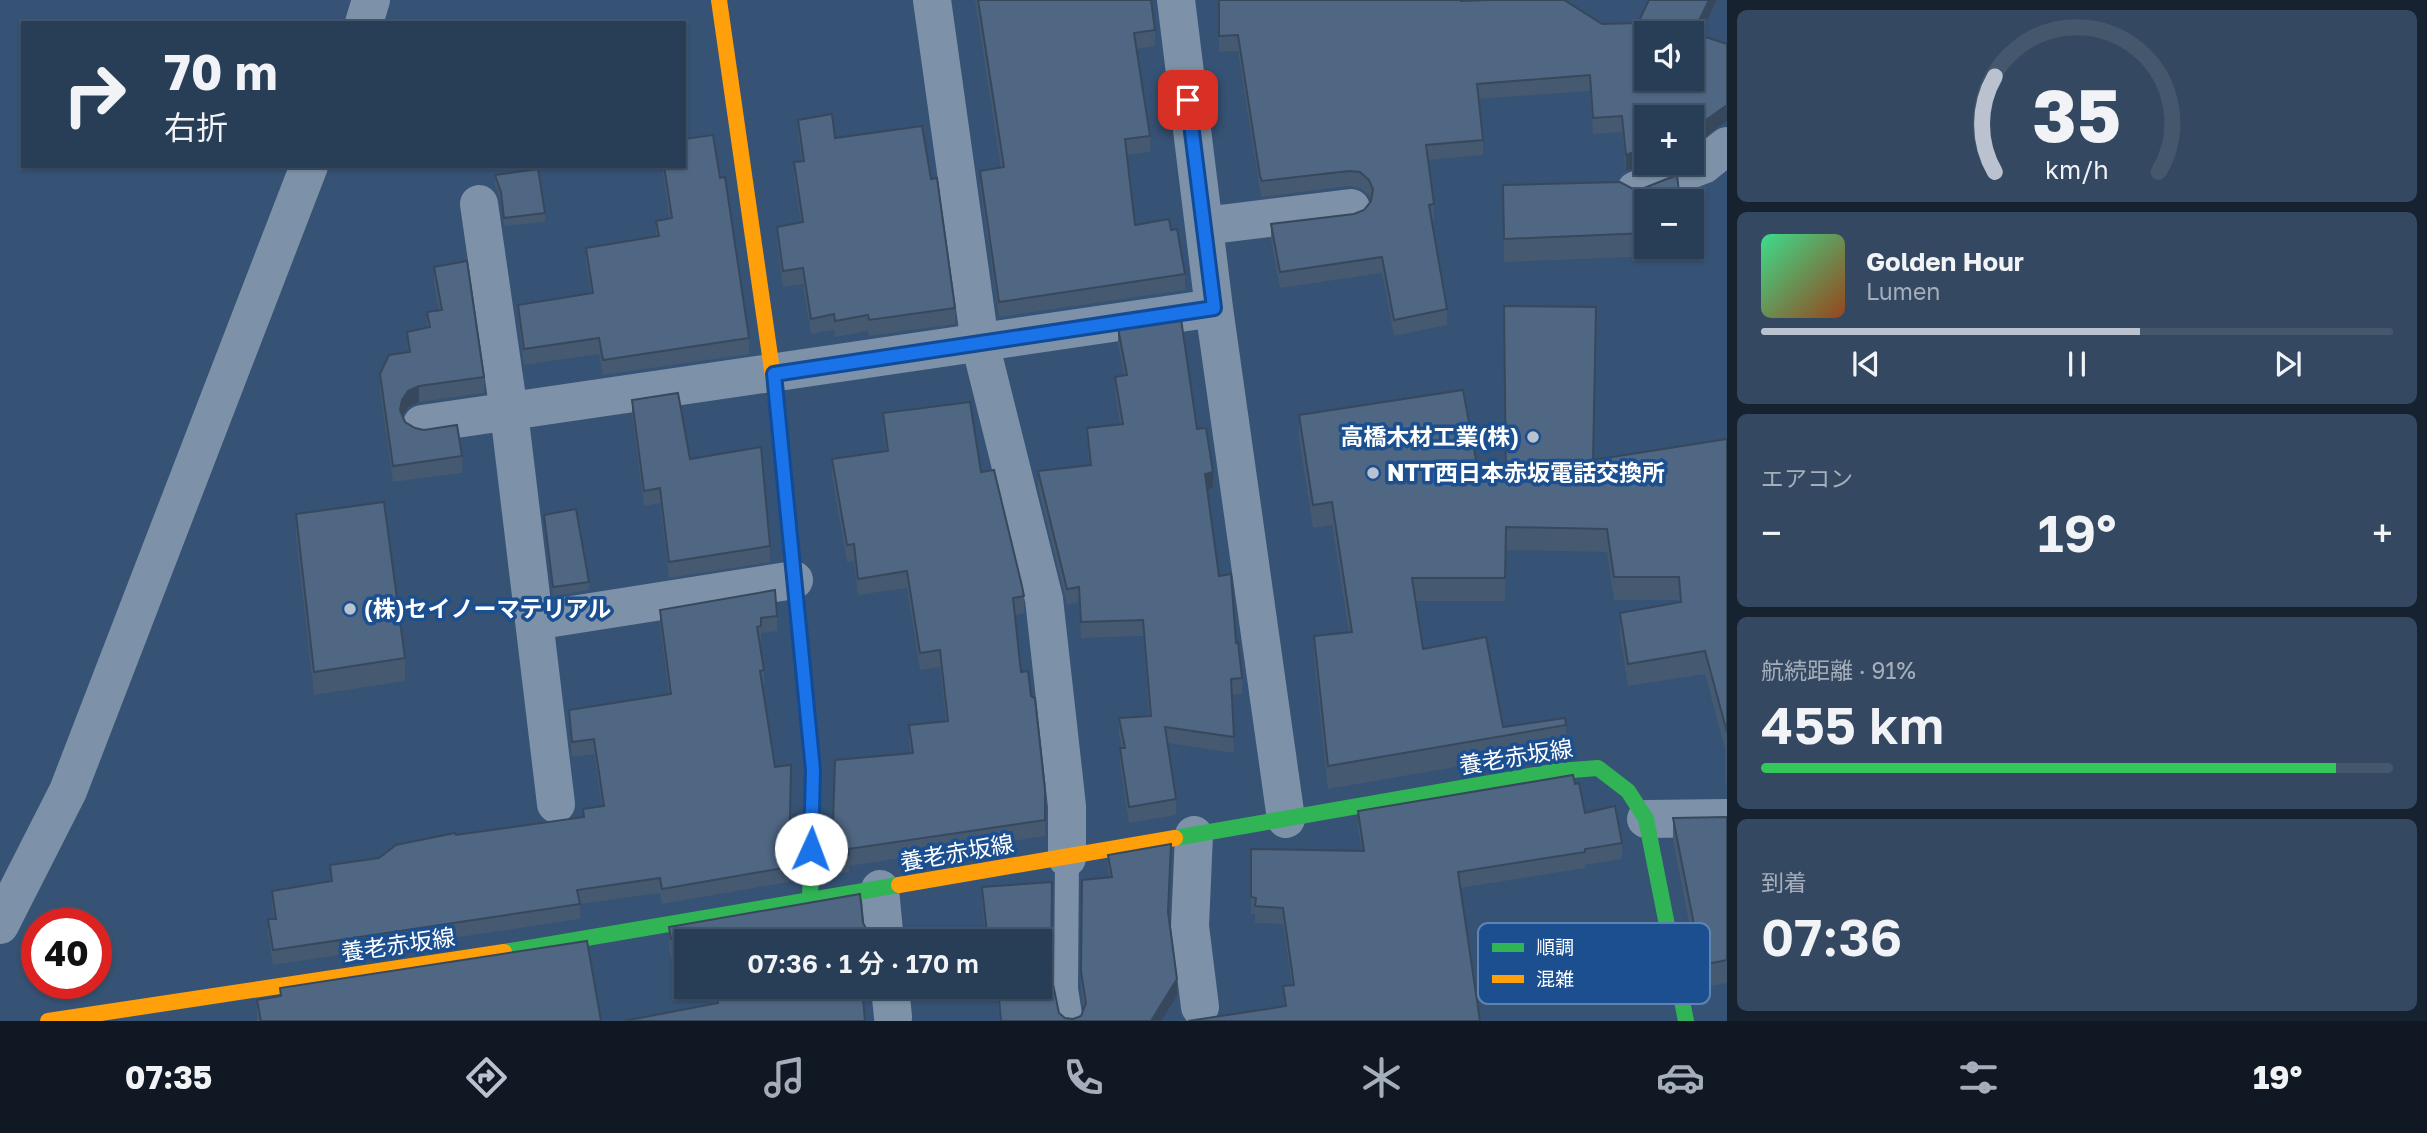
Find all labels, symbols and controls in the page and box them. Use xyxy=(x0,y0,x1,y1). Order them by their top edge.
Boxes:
map controls xyxy=(1634,21,1704,259)
button: sound xyxy=(1634,21,1704,91)
text: 70 m xyxy=(164,42,278,101)
icon: right xyxy=(49,49,140,140)
pin xyxy=(1158,70,1218,130)
text: 35 xyxy=(2033,71,2121,158)
icon: arrive xyxy=(1169,81,1207,119)
button: + xyxy=(1634,105,1704,175)
text: 右折 xyxy=(164,108,228,146)
text: km/h xyxy=(2045,154,2109,185)
button: − xyxy=(1634,189,1704,259)
text: Golden Hour xyxy=(1866,246,2024,277)
text: Lumen xyxy=(1866,277,1940,305)
icon: previous xyxy=(1847,345,1885,383)
icon: pause xyxy=(2058,345,2096,383)
icon: next xyxy=(2269,345,2307,383)
place label: 高橋木材工業(株) xyxy=(1341,422,1519,450)
marker: 高橋木材工業(株) xyxy=(1525,429,1541,445)
place label: NTT西日本赤坂電話交換所 xyxy=(1387,458,1665,486)
text: エアコン xyxy=(1761,464,1853,492)
marker: NTT西日本赤坂電話交換所 xyxy=(1365,465,1381,481)
text: 19° xyxy=(2038,501,2116,563)
text: − xyxy=(1761,510,1782,555)
text: + xyxy=(2372,510,2393,555)
place label: (株)セイノーマテリアル xyxy=(364,594,611,622)
marker: (株)セイノーマテリアル xyxy=(342,601,358,617)
text: 航続距離 · 91% xyxy=(1761,656,1916,684)
text: 455 km xyxy=(1761,693,1944,755)
street label: 養老赤坂線 xyxy=(1457,733,1575,779)
position arrow xyxy=(774,812,848,886)
street label: 養老赤坂線 xyxy=(898,828,1016,876)
text: 到着 xyxy=(1761,868,1807,896)
text: 07:36 xyxy=(1761,905,1902,967)
speed limit sign: 40 xyxy=(21,908,112,999)
street label: 養老赤坂線 xyxy=(339,922,457,966)
legend xyxy=(1478,923,1710,1004)
text: 順調 xyxy=(1536,935,1574,958)
text: 07:36 · 1 分 · 170 m xyxy=(747,948,979,979)
text: 混雑 xyxy=(1536,967,1574,990)
icon: directions xyxy=(462,1053,511,1102)
icon: music xyxy=(760,1053,809,1102)
icon: phone xyxy=(1059,1053,1108,1102)
icon: climate xyxy=(1357,1053,1406,1102)
icon: car xyxy=(1656,1053,1705,1102)
icon: filters xyxy=(1954,1053,2003,1102)
text: 07:35 xyxy=(125,1058,212,1096)
text: 19° xyxy=(2253,1058,2302,1096)

